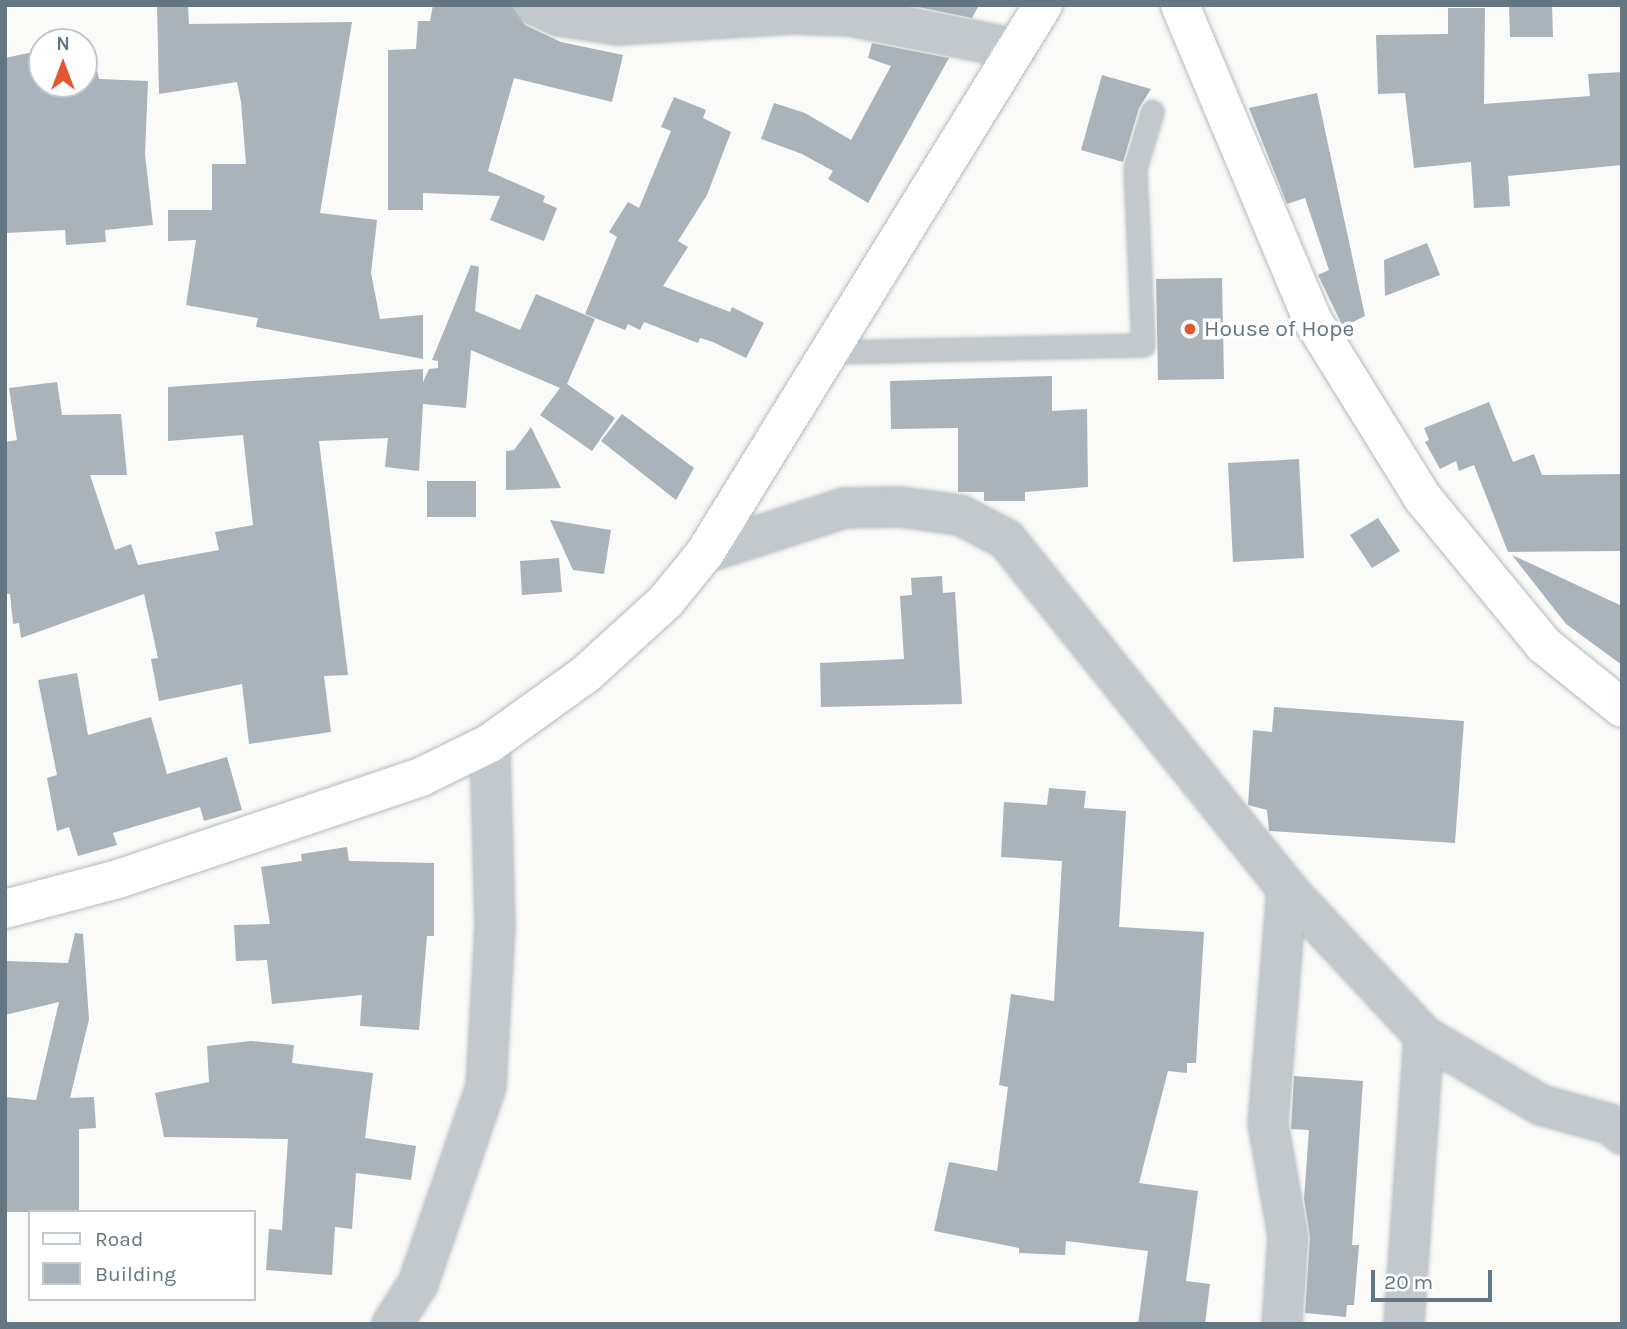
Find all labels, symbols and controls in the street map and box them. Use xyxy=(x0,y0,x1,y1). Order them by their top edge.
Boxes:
north arrow xyxy=(28,28,98,98)
text: N xyxy=(56,33,70,55)
place label: House of Hope xyxy=(1204,315,1354,343)
marker: House of Hope xyxy=(1182,321,1198,337)
legend xyxy=(28,1210,256,1301)
text: Road xyxy=(95,1227,143,1251)
scale bar xyxy=(1375,1256,1496,1300)
text: Building xyxy=(95,1262,176,1286)
text: 20 m xyxy=(1384,1270,1433,1294)

